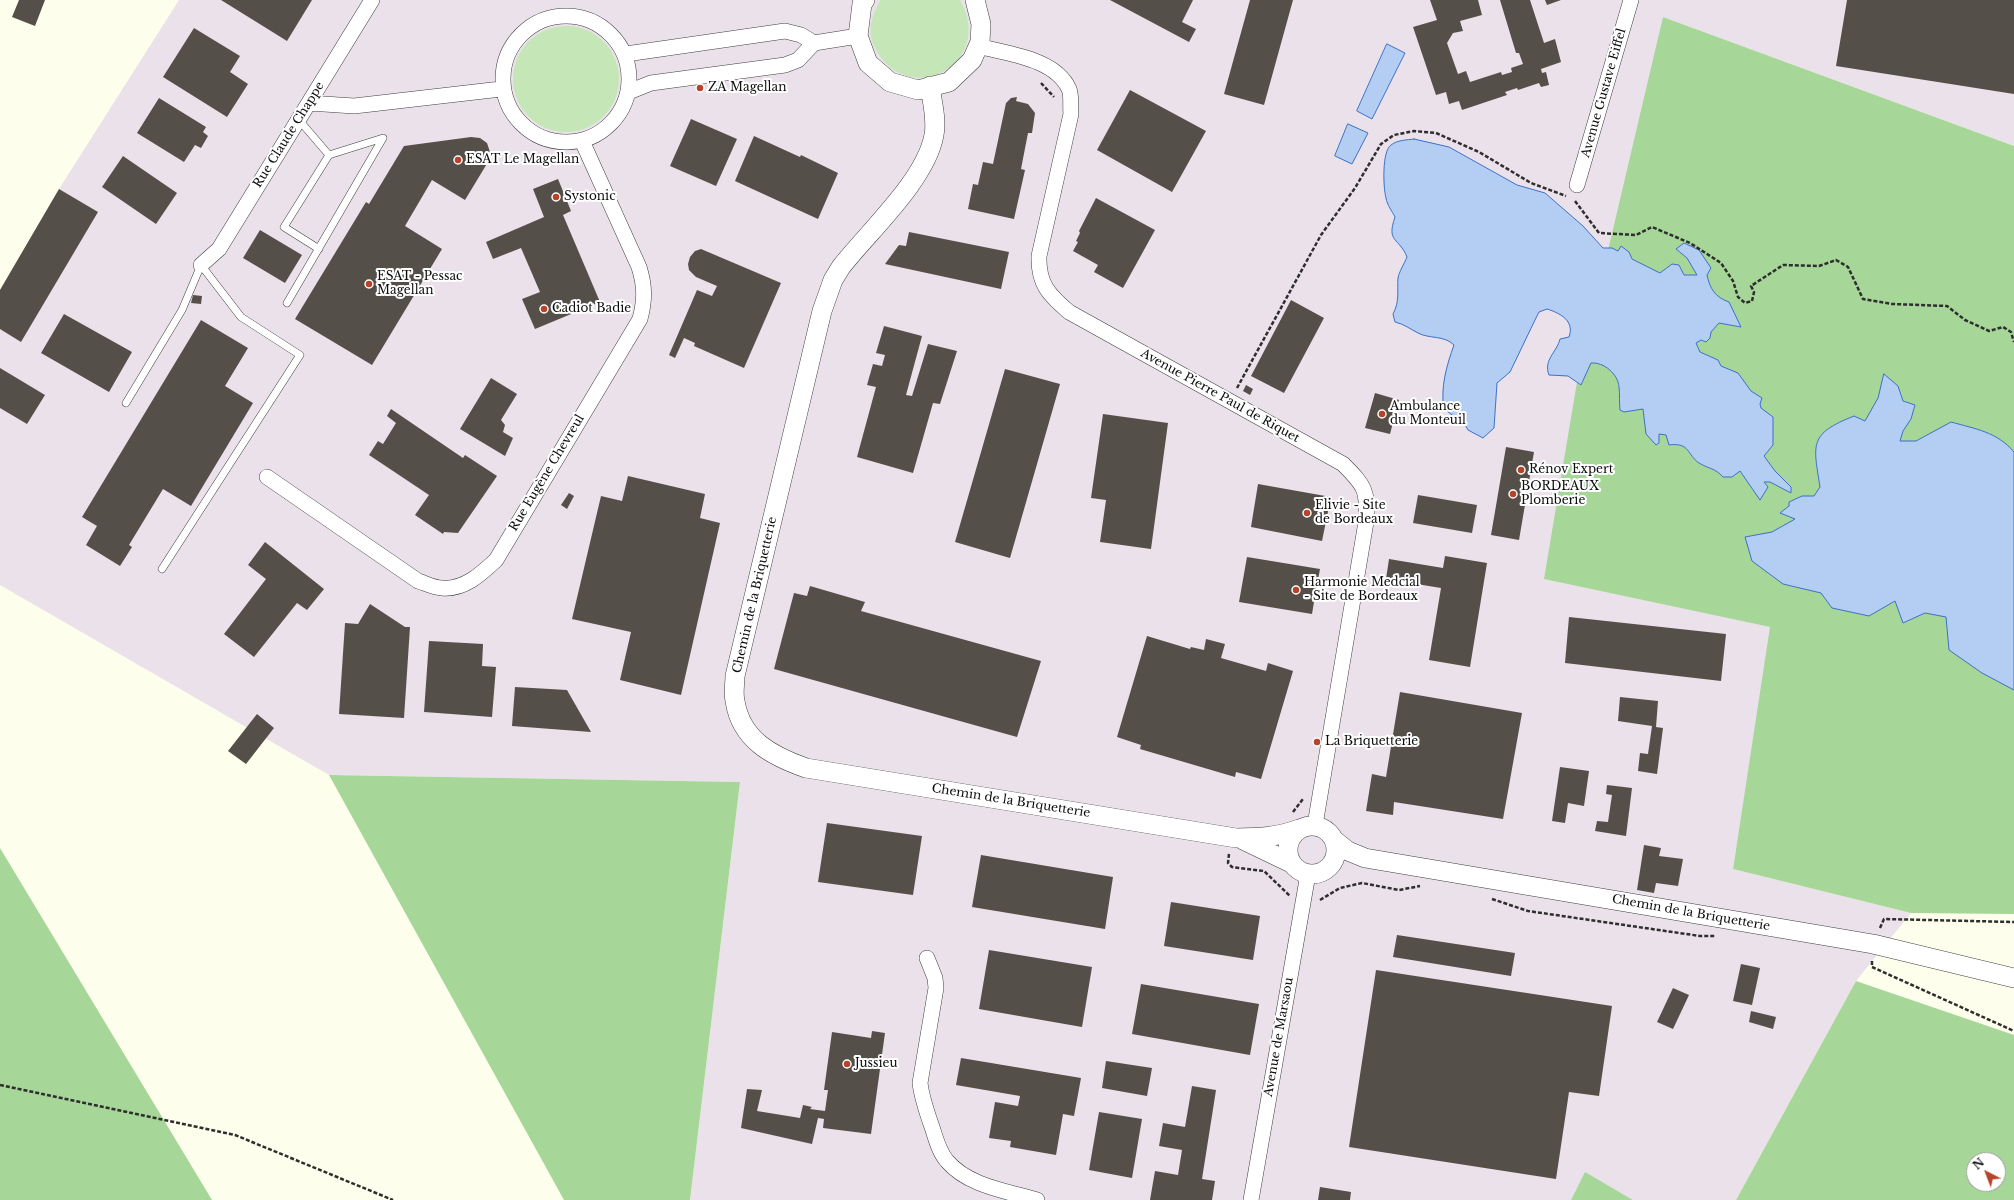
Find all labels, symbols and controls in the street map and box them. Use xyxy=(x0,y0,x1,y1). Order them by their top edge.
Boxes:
street label: Avenue Gustave Eiffel xyxy=(1579,27,1629,159)
street label: Rue Claude Chappe xyxy=(251,79,327,191)
place label: ZA Magellan xyxy=(708,81,786,95)
marker: ZA Magellan xyxy=(695,83,705,93)
place label: ESAT Le Magellan xyxy=(466,153,579,167)
marker: ESAT Le Magellan xyxy=(453,155,463,165)
place label: Systonic xyxy=(564,190,616,204)
marker: Systonic xyxy=(551,192,561,202)
place label: ESAT - Pessac Magellan xyxy=(377,270,462,298)
marker: ESAT - Pessac Magellan xyxy=(364,279,374,289)
place label: Cadiot Badie xyxy=(552,302,631,316)
marker: Cadiot Badie xyxy=(539,304,549,314)
street label: Avenue Pierre Paul de Riquet xyxy=(1138,346,1302,446)
place label: Ambulance du Monteuil xyxy=(1390,400,1466,428)
marker: Ambulance du Monteuil xyxy=(1377,409,1387,419)
street label: Rue Eugène Chevreul xyxy=(506,412,588,534)
place label: Rénov Expert xyxy=(1529,463,1613,477)
marker: Rénov Expert xyxy=(1516,465,1526,475)
place label: BORDEAUX Plomberie xyxy=(1521,480,1599,508)
marker: BORDEAUX Plomberie xyxy=(1508,489,1518,499)
place label: Elivie - Site de Bordeaux xyxy=(1315,499,1393,527)
marker: Elivie - Site de Bordeaux xyxy=(1302,508,1312,518)
street label: Chemin de la Briquetterie xyxy=(730,515,780,675)
place label: Harmonie Medcial - Site de Bordeaux xyxy=(1304,576,1420,604)
marker: Harmonie Medcial - Site de Bordeaux xyxy=(1291,585,1301,595)
place label: La Briquetterie xyxy=(1325,735,1418,749)
marker: La Briquetterie xyxy=(1312,737,1322,747)
street label: Chemin de la Briquetterie xyxy=(931,781,1091,821)
street label: Chemin de la Briquetterie xyxy=(1611,892,1771,934)
street label: Avenue de Marsaou xyxy=(1261,976,1297,1098)
place label: Jussieu xyxy=(855,1057,897,1071)
marker: Jussieu xyxy=(842,1059,852,1069)
north arrow xyxy=(1966,1152,2006,1192)
text: N xyxy=(1970,1155,1987,1172)

